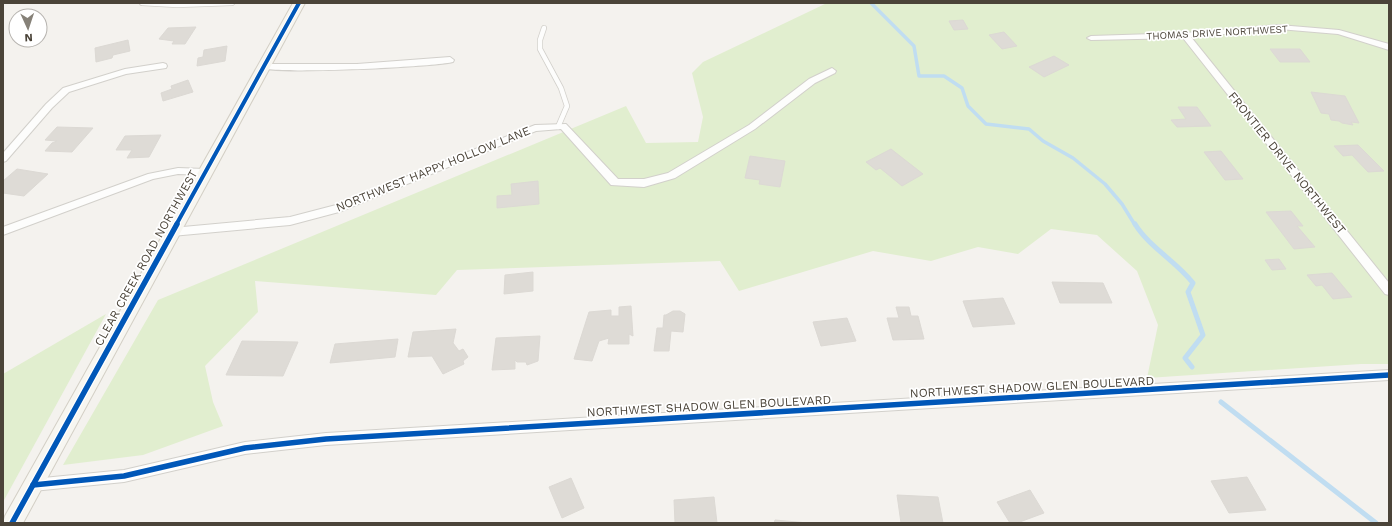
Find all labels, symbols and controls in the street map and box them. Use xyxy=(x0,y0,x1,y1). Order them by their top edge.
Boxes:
north arrow xyxy=(8,8,48,48)
street label: THOMAS DRIVE NORTHWEST xyxy=(1146,23,1288,42)
text: N xyxy=(24,31,33,44)
street label: FRONTIER DRIVE NORTHWEST xyxy=(1225,89,1349,237)
street label: NORTHWEST HAPPY HOLLOW LANE xyxy=(334,123,533,215)
street label: CLEAR CREEK ROAD NORTHWEST xyxy=(92,168,200,348)
street label: NORTHWEST SHADOW GLEN BOULEVARD xyxy=(910,374,1154,400)
street label: NORTHWEST SHADOW GLEN BOULEVARD xyxy=(587,393,831,419)

